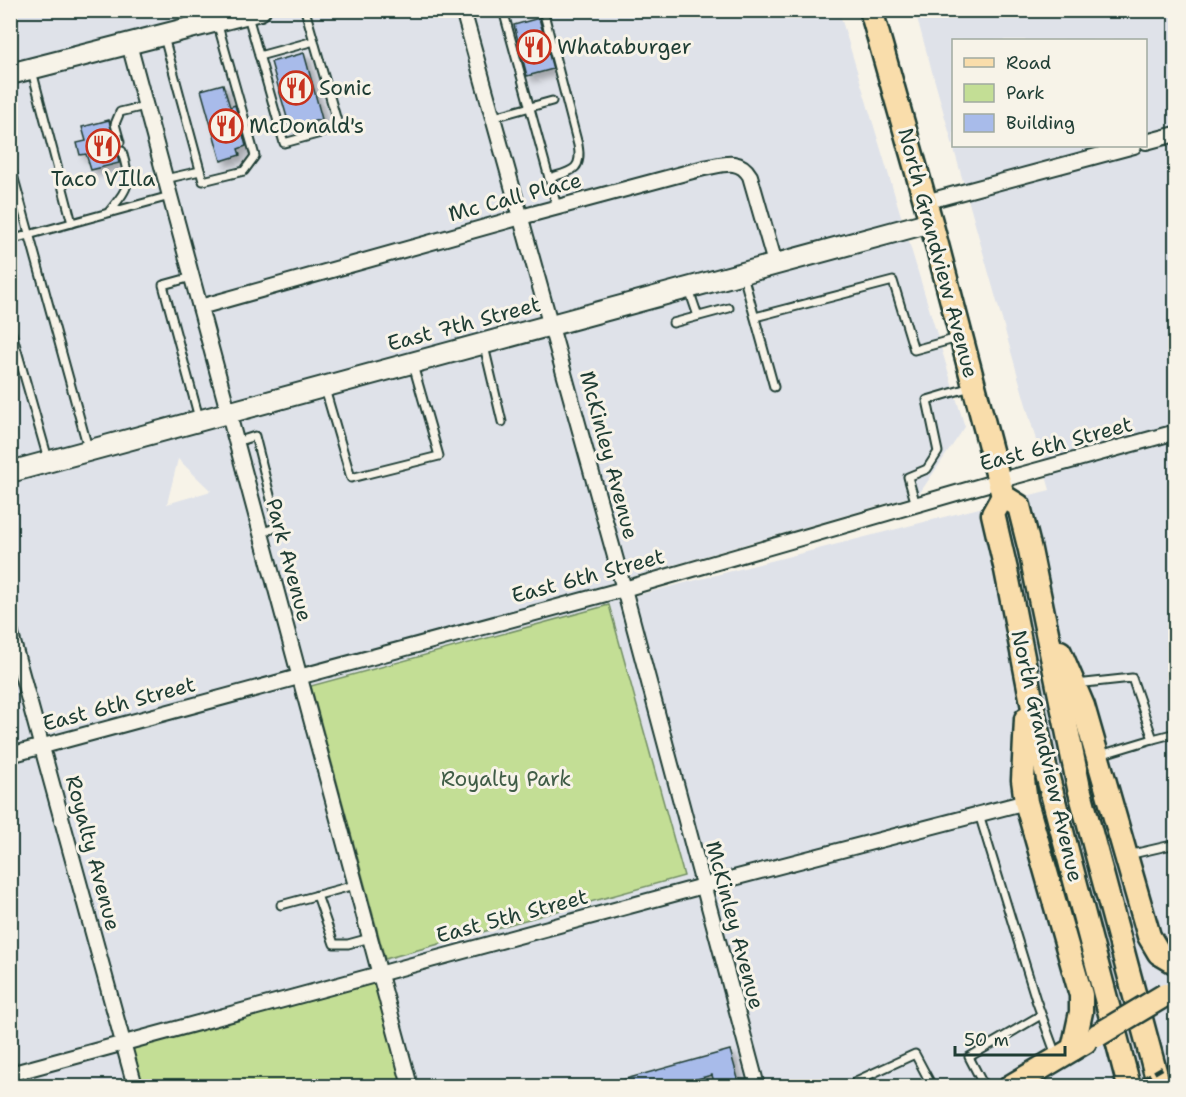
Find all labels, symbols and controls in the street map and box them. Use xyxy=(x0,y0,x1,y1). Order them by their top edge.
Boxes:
restaurant icon: Whataburger xyxy=(516,29,552,65)
place label: Whataburger xyxy=(557,33,692,61)
legend xyxy=(952,39,1147,147)
text: Road xyxy=(1006,51,1051,75)
restaurant icon: Sonic xyxy=(278,70,314,106)
place label: Sonic xyxy=(319,74,372,102)
text: Park xyxy=(1006,81,1045,105)
restaurant icon: McDonald's xyxy=(208,108,244,144)
text: Building xyxy=(1006,111,1075,135)
place label: McDonald's xyxy=(249,112,364,140)
street label: North Grandview Avenue xyxy=(891,125,985,381)
restaurant icon: Taco VIlla xyxy=(85,128,121,164)
place label: Taco VIlla xyxy=(51,165,155,193)
street label: Mc Call Place xyxy=(445,166,585,228)
street label: East 7th Street xyxy=(384,290,544,358)
street label: McKinley Avenue xyxy=(573,368,645,542)
street label: East 6th Street xyxy=(976,410,1136,478)
street label: Park Avenue xyxy=(259,495,319,625)
street label: East 6th Street xyxy=(508,542,668,610)
street label: North Grandview Avenue xyxy=(1004,627,1090,885)
street label: East 6th Street xyxy=(39,670,199,738)
park label: Royalty Park xyxy=(441,765,571,793)
street label: Royalty Avenue xyxy=(59,772,127,934)
street label: McKinley Avenue xyxy=(699,838,771,1012)
street label: East 5th Street xyxy=(433,882,591,950)
scale bar xyxy=(955,1019,1064,1057)
text: 50 m xyxy=(964,1028,1009,1052)

